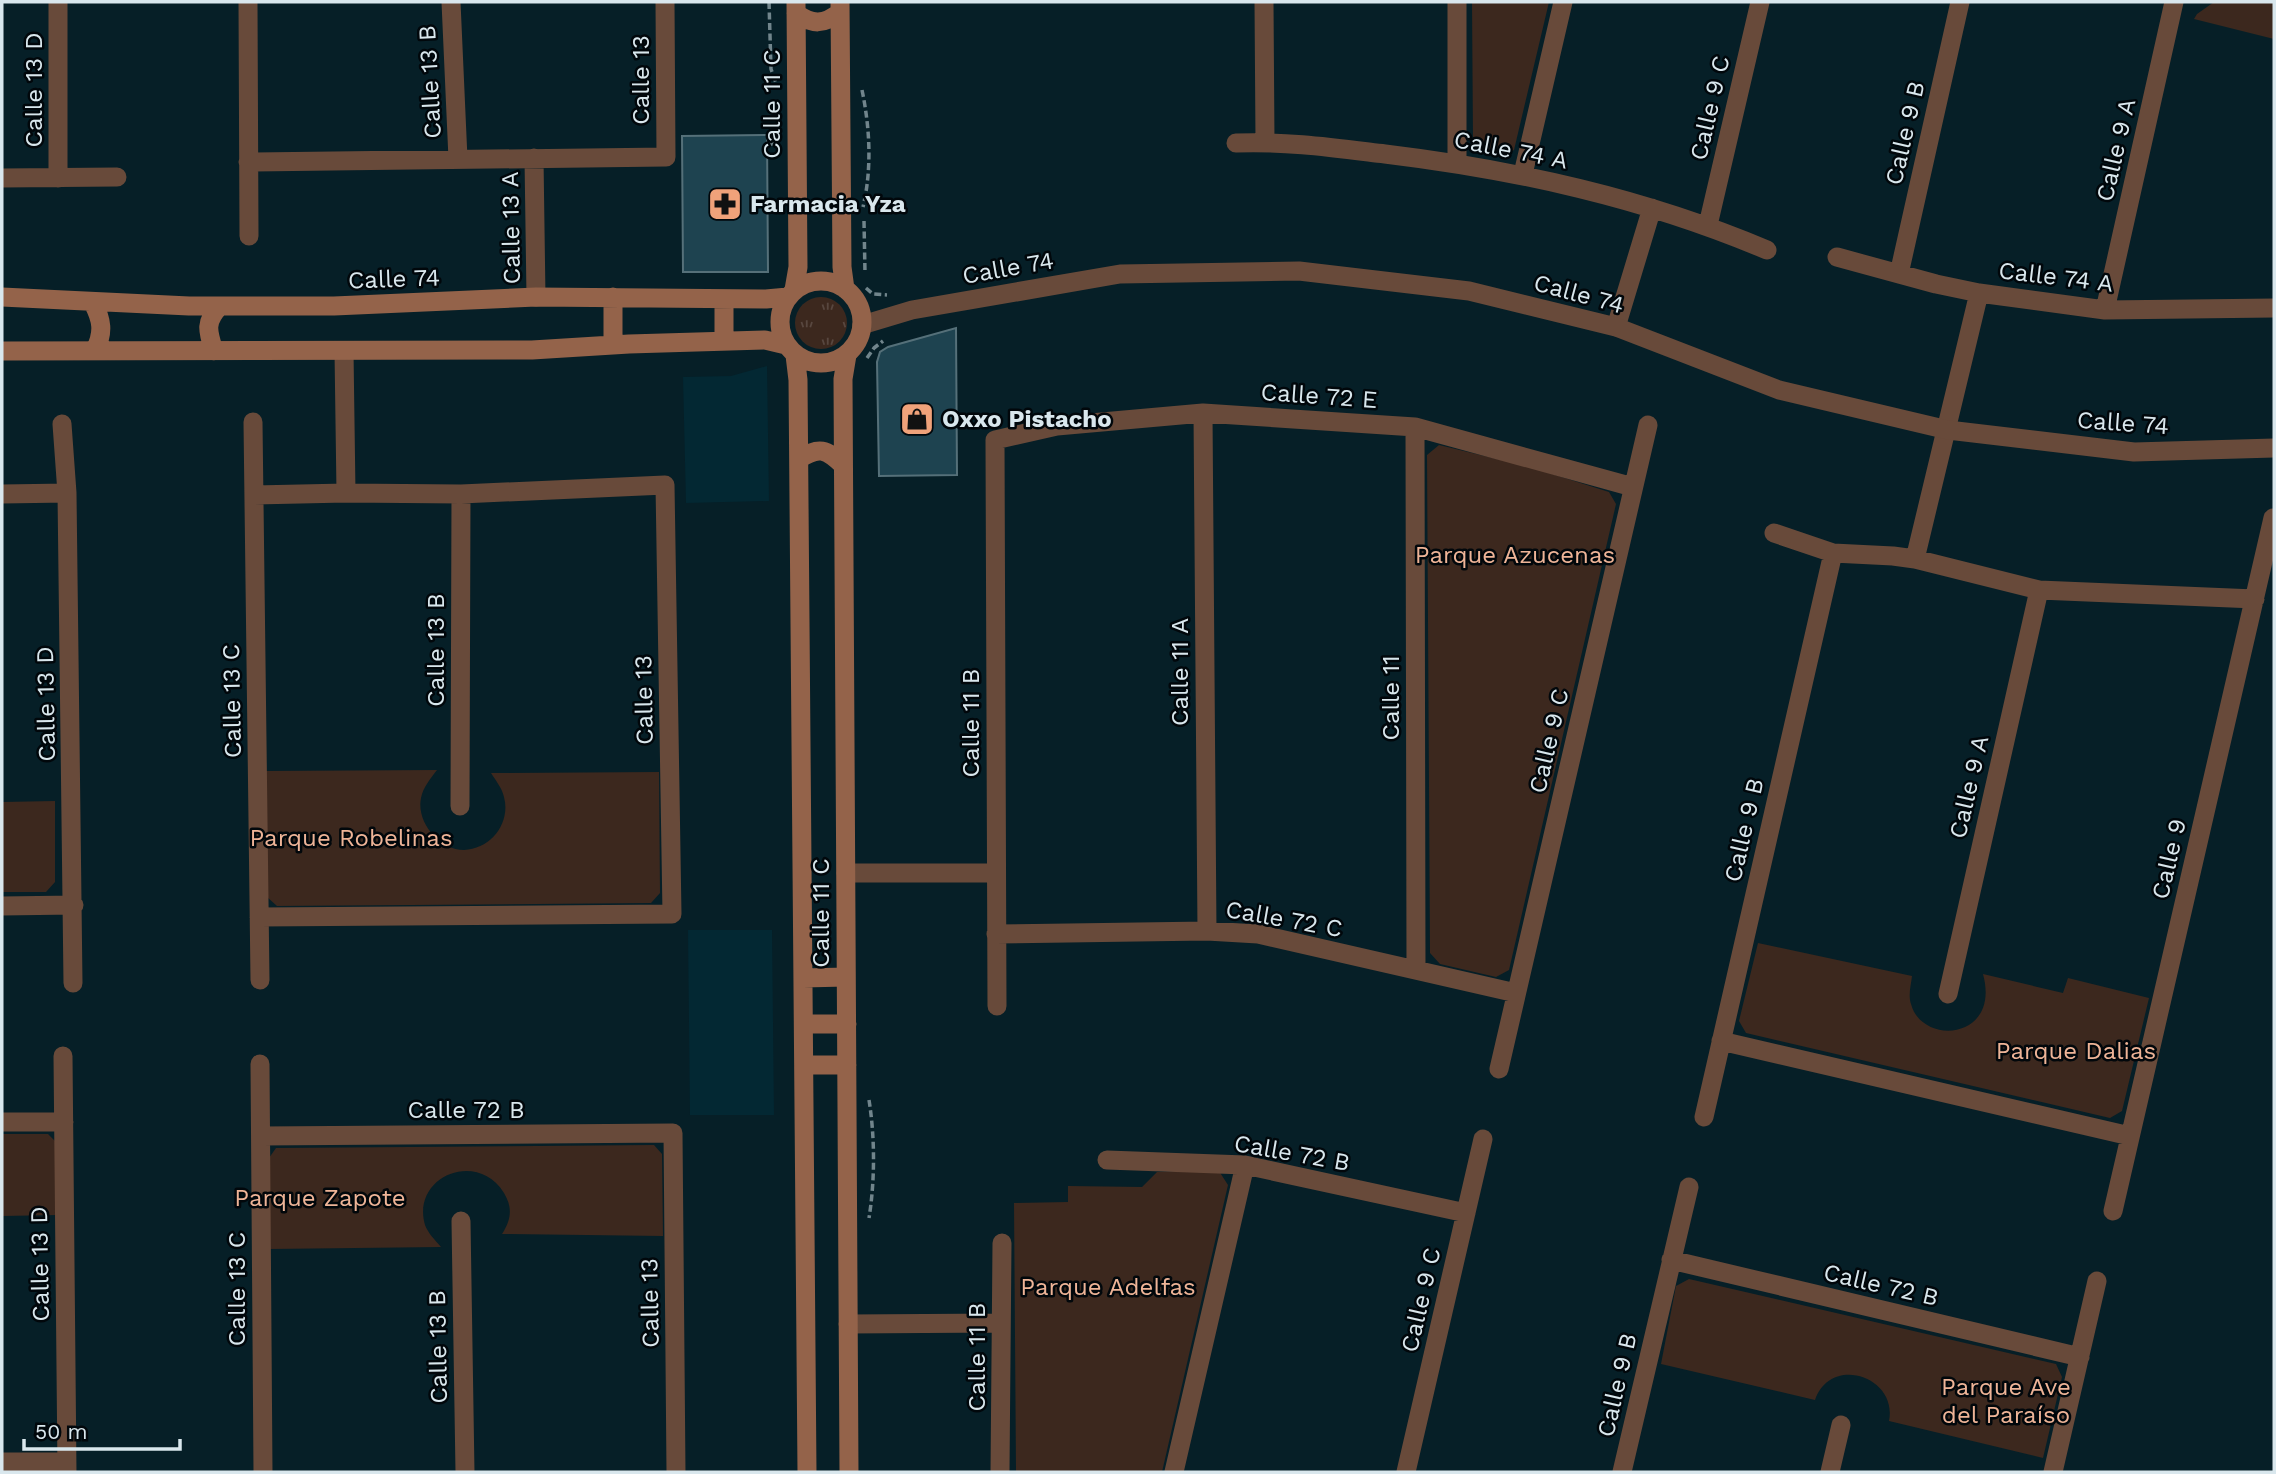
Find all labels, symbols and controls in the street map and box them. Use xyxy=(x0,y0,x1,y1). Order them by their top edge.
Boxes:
street label: Calle 13 B xyxy=(413,25,447,139)
street label: Calle 13 D xyxy=(20,32,48,148)
street label: Calle 13 xyxy=(627,35,655,125)
street label: Calle 11 C xyxy=(758,49,786,159)
street label: Calle 9 C xyxy=(1684,53,1736,163)
street label: Calle 9 B xyxy=(1879,78,1931,188)
street label: Calle 9 A xyxy=(2091,96,2141,204)
street label: Calle 74 A xyxy=(1452,125,1570,175)
street label: Calle 13 A xyxy=(496,171,526,285)
pharmacy icon: Farmacia Yza xyxy=(706,185,744,223)
place label: Farmacia Yza xyxy=(750,190,906,218)
street label: Calle 74 xyxy=(960,246,1056,290)
street label: Calle 74 A xyxy=(1997,256,2115,298)
street label: Calle 74 xyxy=(347,263,441,295)
street label: Calle 74 xyxy=(1531,269,1627,319)
street label: Calle 72 E xyxy=(1260,378,1378,414)
shop icon: Oxxo Pistacho xyxy=(898,400,936,438)
place label: Oxxo Pistacho xyxy=(942,405,1112,433)
street label: Calle 74 xyxy=(2076,406,2170,440)
park label: Parque Azucenas xyxy=(1415,541,1615,569)
street label: Calle 13 B xyxy=(422,593,450,707)
street label: Calle 11 A xyxy=(1166,618,1194,726)
street label: Calle 13 C xyxy=(217,644,247,758)
street label: Calle 13 D xyxy=(31,646,61,762)
street label: Calle 13 xyxy=(629,655,659,745)
street label: Calle 11 xyxy=(1377,655,1405,741)
street label: Calle 11 B xyxy=(957,669,985,777)
street label: Calle 9 C xyxy=(1523,686,1575,796)
street label: Calle 9 A xyxy=(1944,733,1994,841)
street label: Calle 9 B xyxy=(1718,775,1770,885)
street label: Calle 9 xyxy=(2146,816,2192,902)
park label: Parque Robelinas xyxy=(249,824,453,852)
street label: Calle 11 C xyxy=(807,858,835,968)
street label: Calle 72 C xyxy=(1224,895,1344,943)
park label: Parque Dalias xyxy=(1996,1037,2156,1065)
street label: Calle 72 B xyxy=(407,1096,525,1124)
street label: Calle 72 B xyxy=(1232,1129,1352,1177)
park label: Parque Zapote xyxy=(234,1184,406,1212)
street label: Calle 13 D xyxy=(25,1206,55,1322)
street label: Calle 13 C xyxy=(223,1232,251,1346)
street label: Calle 9 C xyxy=(1395,1245,1447,1355)
street label: Calle 13 xyxy=(635,1258,665,1348)
street label: Calle 72 B xyxy=(1821,1258,1941,1312)
park label: Parque Adelfas xyxy=(1020,1273,1196,1301)
street label: Calle 13 B xyxy=(423,1290,453,1404)
street label: Calle 11 B xyxy=(963,1303,991,1411)
street label: Calle 9 B xyxy=(1591,1330,1643,1440)
park label: Parque Ave del Paraíso xyxy=(1941,1373,2071,1429)
scale bar xyxy=(24,1408,180,1452)
text: 50 m xyxy=(35,1419,87,1444)

